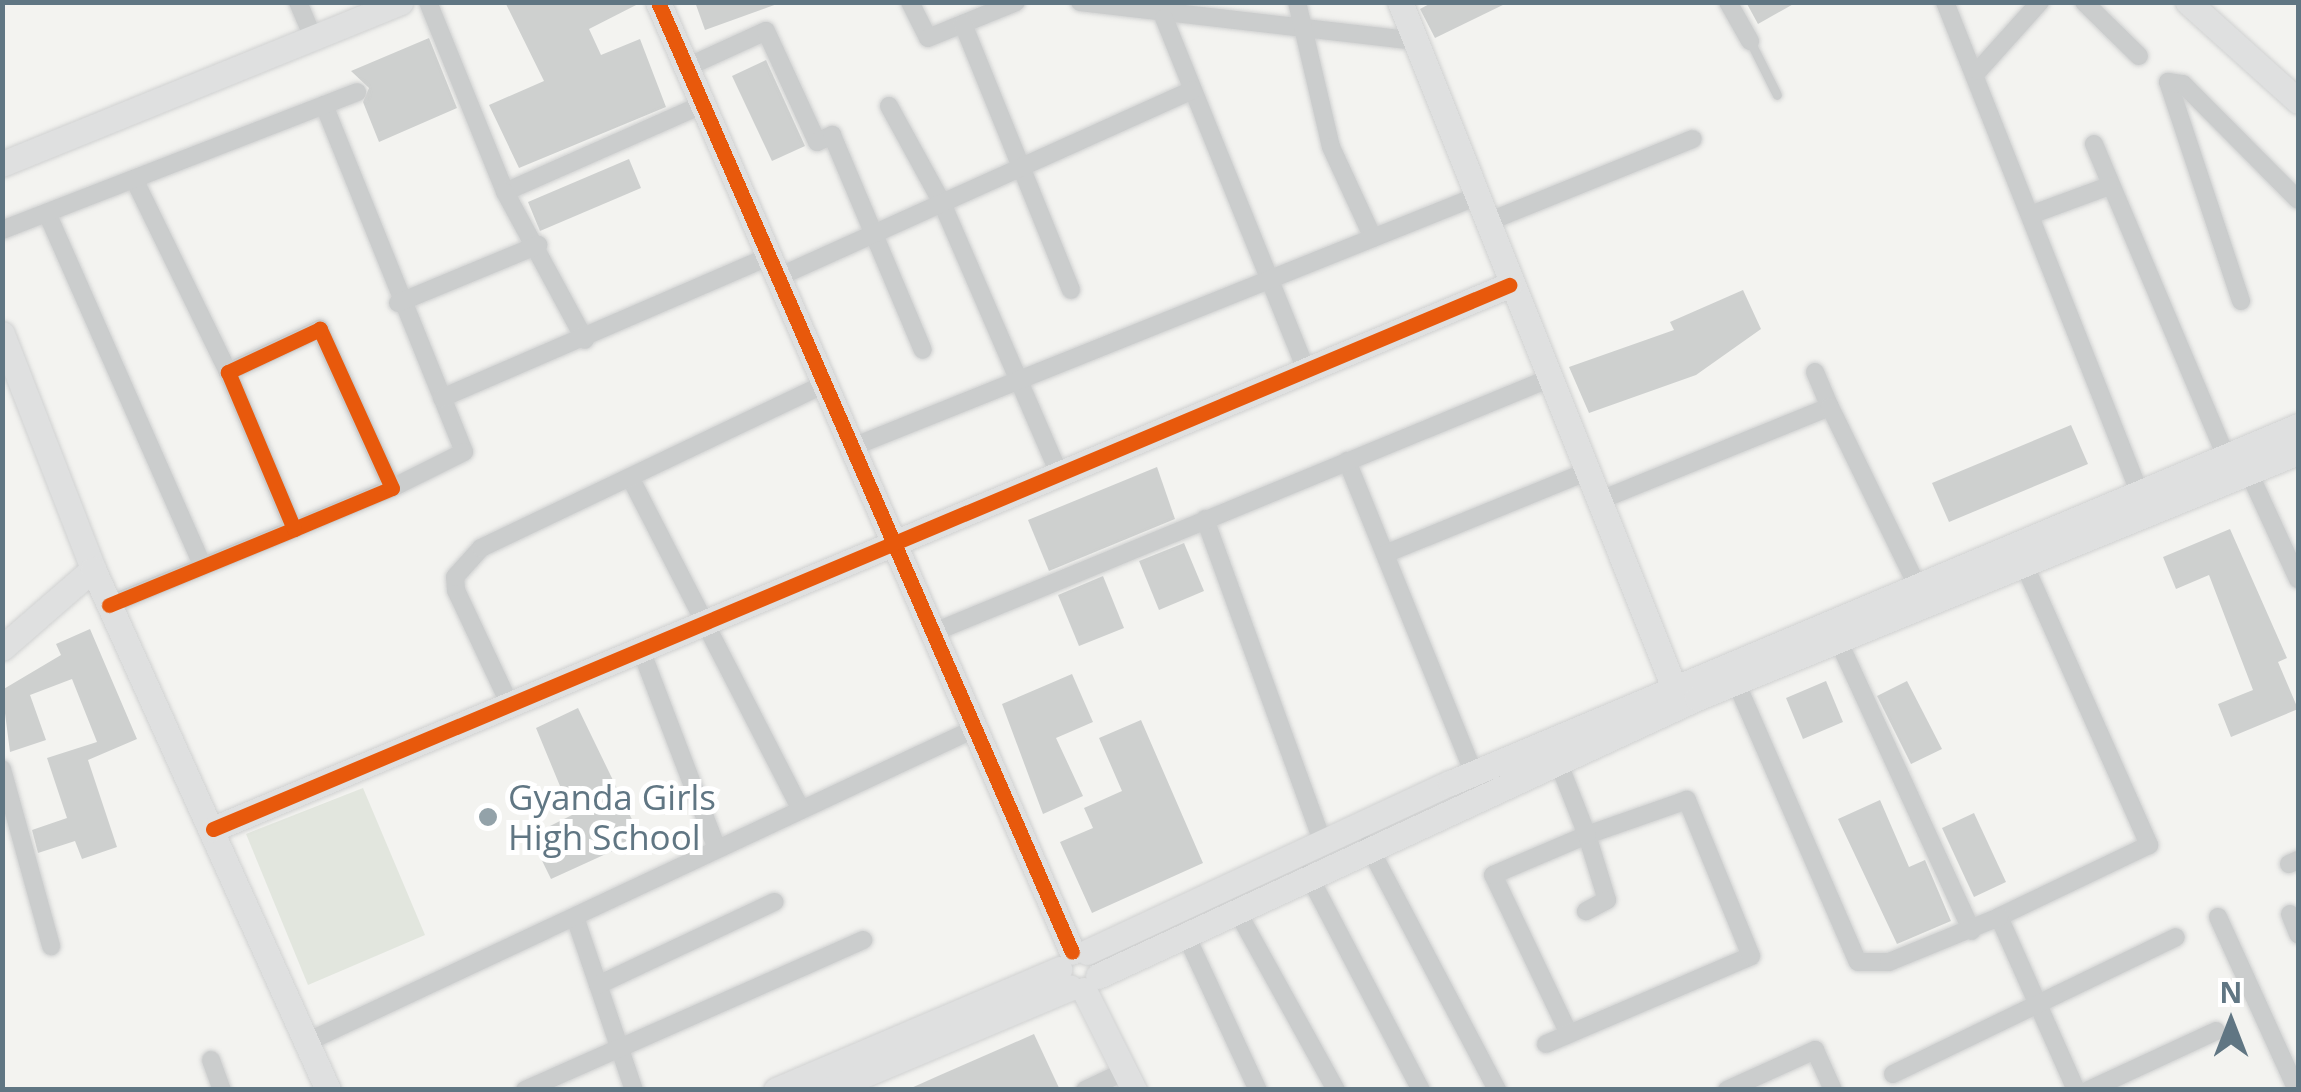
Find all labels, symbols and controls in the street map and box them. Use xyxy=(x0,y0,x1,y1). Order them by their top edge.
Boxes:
place label: Gyanda Girls High School xyxy=(508,776,716,858)
marker: Gyanda Girls High School xyxy=(477,806,499,828)
north arrow xyxy=(2181,972,2281,1072)
text: N xyxy=(2220,973,2242,1011)

